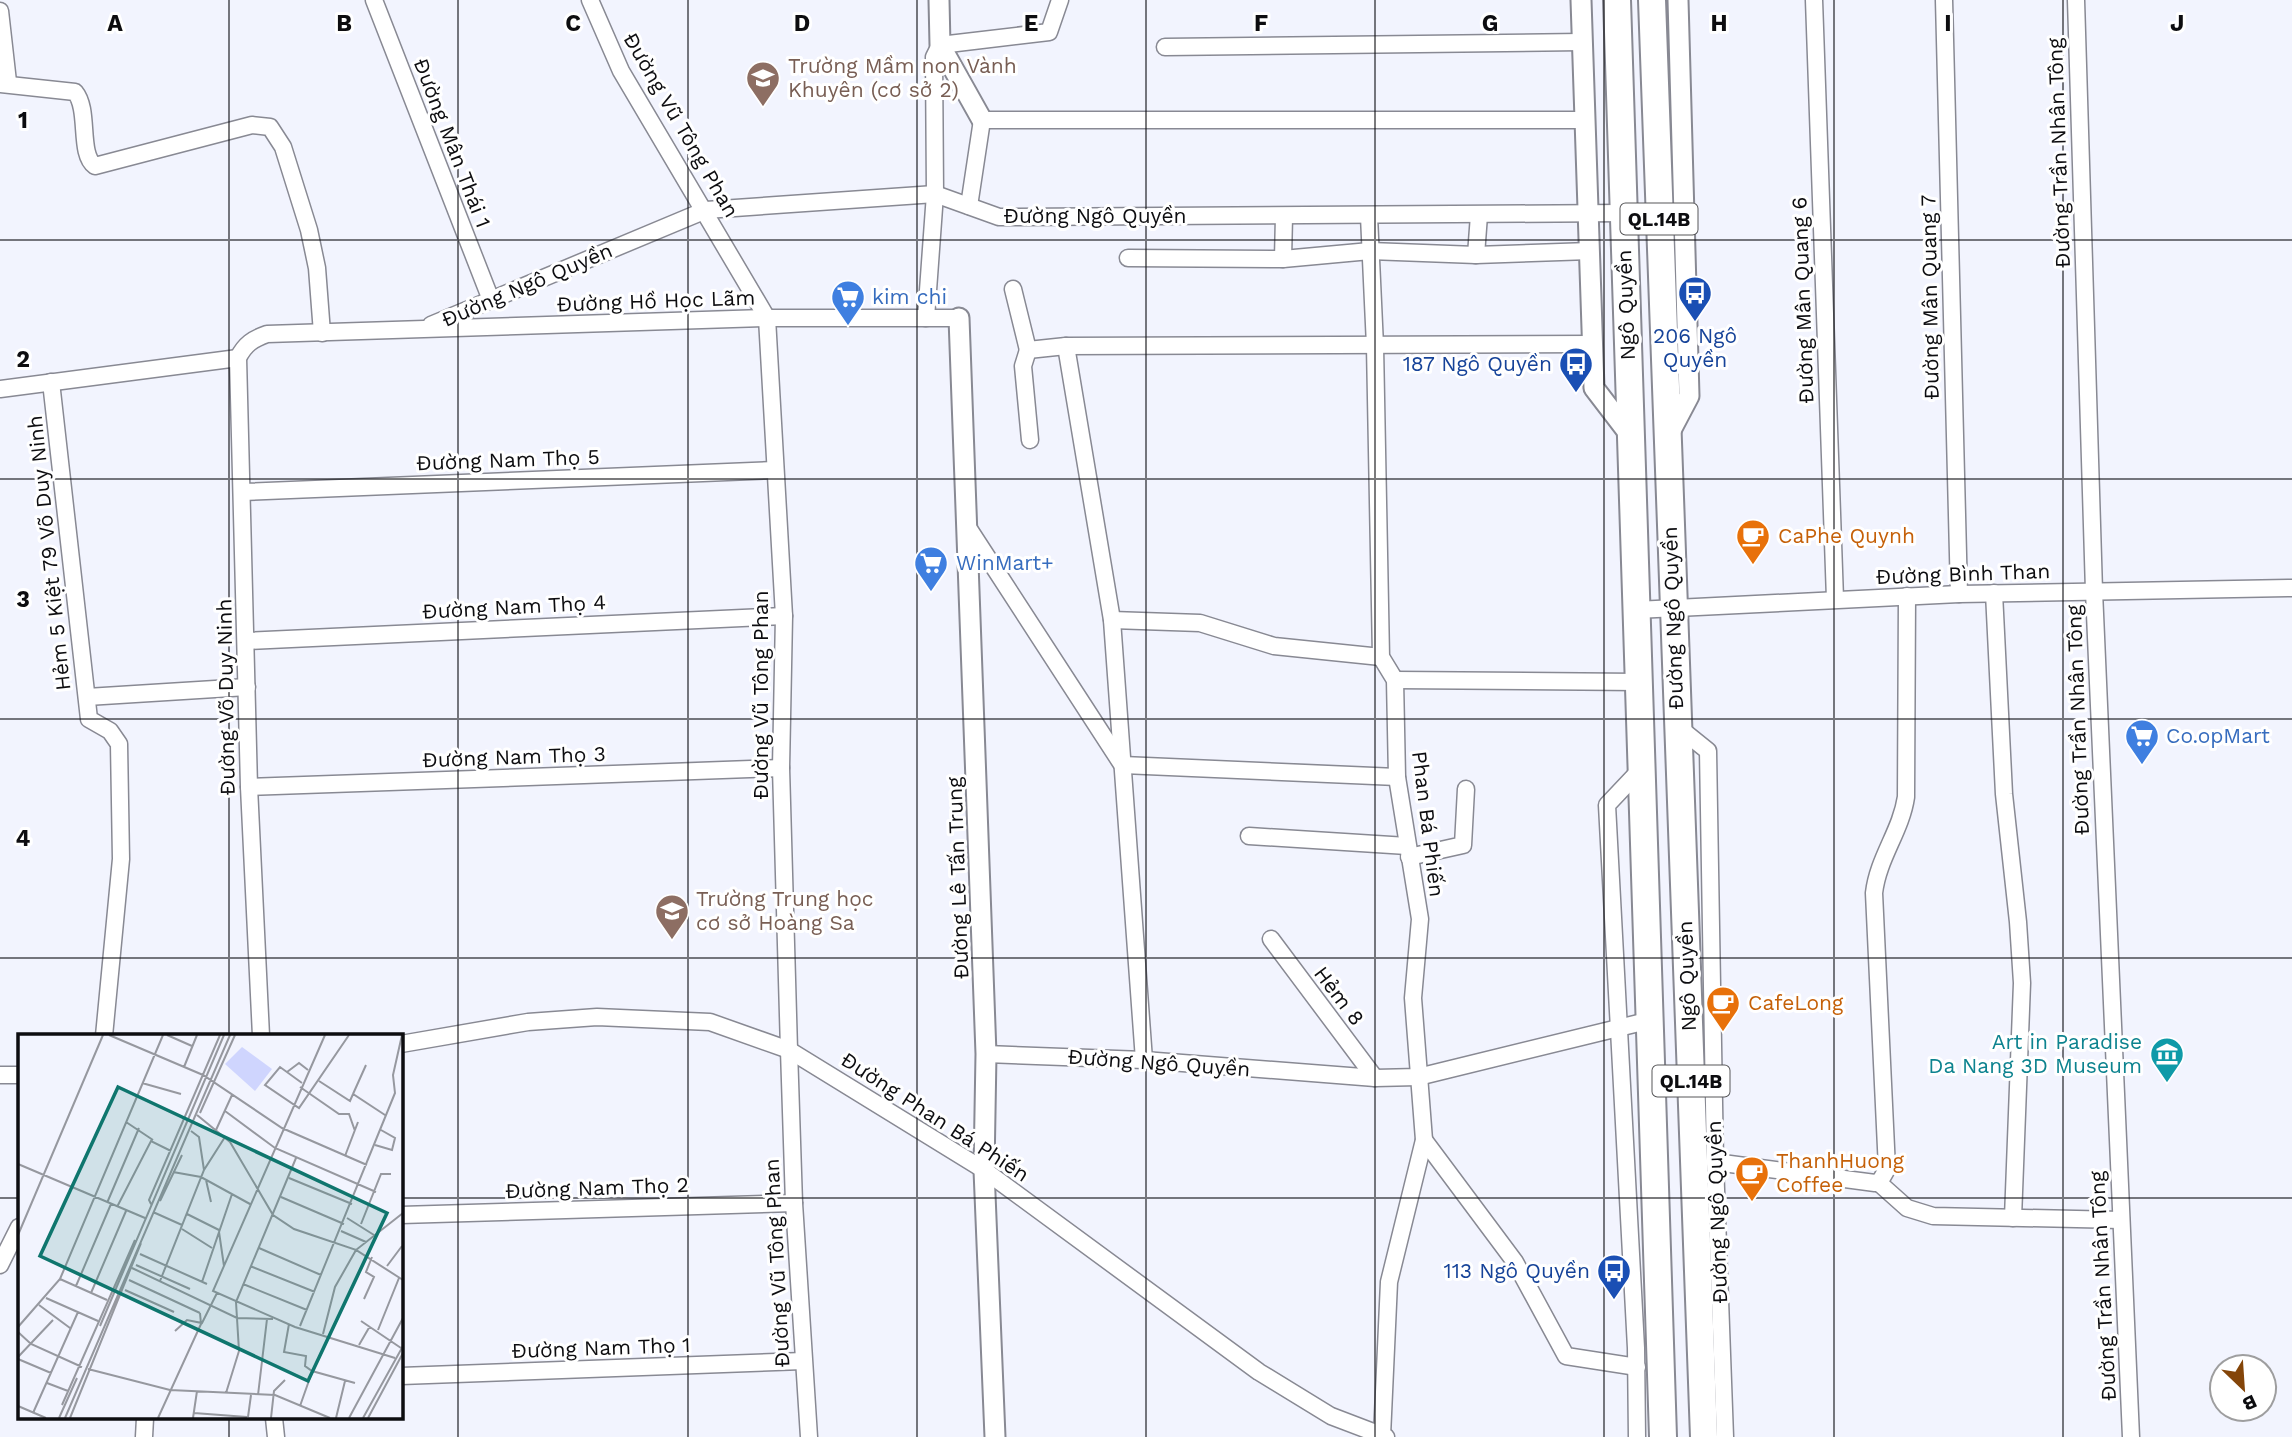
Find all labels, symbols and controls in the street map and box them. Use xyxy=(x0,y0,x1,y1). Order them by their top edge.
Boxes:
text: A xyxy=(107,10,123,37)
text: B xyxy=(336,10,352,37)
text: C xyxy=(565,10,581,37)
text: D xyxy=(794,10,810,37)
text: E xyxy=(1024,10,1038,37)
text: F xyxy=(1254,10,1268,37)
text: G xyxy=(1482,10,1498,37)
text: H xyxy=(1710,10,1728,37)
text: I xyxy=(1944,10,1952,37)
text: J xyxy=(2170,10,2184,37)
street label: Đường Vũ Tông Phan xyxy=(618,28,745,222)
street label: Đường Trần Nhân Tông xyxy=(2042,37,2075,269)
place label: Trường Mầm non Vành Khuyên (cơ sở 2) xyxy=(788,53,1017,102)
street label: Đường Mân Thái 1 xyxy=(409,55,496,231)
school or university icon: Trường Mầm non Vành Khuyên (cơ sở 2) xyxy=(744,59,782,108)
text: 1 xyxy=(18,107,28,134)
street label: Đường Mân Quang 7 xyxy=(1915,194,1944,400)
street label: Đường Mân Quang 6 xyxy=(1786,196,1819,404)
street label: Đường Ngô Quyền xyxy=(1003,203,1187,228)
road number: QL.14B xyxy=(1620,204,1698,234)
street label: Đường Ngô Quyền xyxy=(438,237,616,332)
street label: Ngô Quyền xyxy=(1611,249,1640,361)
bus stop icon: 206 Ngô Quyền xyxy=(1676,274,1714,323)
supermarket icon: kim chi xyxy=(829,278,867,327)
place label: kim chi xyxy=(872,284,947,309)
street label: Đường Hồ Học Lãm xyxy=(556,285,756,316)
place label: 206 Ngô Quyền xyxy=(1653,323,1737,372)
bus stop icon: 187 Ngô Quyền xyxy=(1557,345,1595,394)
text: 2 xyxy=(16,346,30,373)
place label: 187 Ngô Quyền xyxy=(1403,351,1552,376)
street label: Hẻm 5 Kiệt 79 Võ Duy Ninh xyxy=(22,414,75,692)
street label: Đường Nam Thọ 5 xyxy=(416,444,600,475)
cafe icon: CaPhe Quynh xyxy=(1734,517,1772,566)
place label: CaPhe Quynh xyxy=(1778,523,1915,548)
street label: Đường Ngô Quyền xyxy=(1657,526,1688,710)
supermarket icon: WinMart+ xyxy=(912,544,950,593)
place label: WinMart+ xyxy=(956,550,1054,575)
street label: Đường Bình Than xyxy=(1875,558,2051,589)
text: 3 xyxy=(16,586,30,613)
street label: Đường Nam Thọ 4 xyxy=(421,589,607,624)
street label: Đường Vũ Tông Phan xyxy=(748,590,773,800)
street label: Đường Võ Duy Ninh xyxy=(211,598,240,796)
street label: Đường Trần Nhân Tông xyxy=(2061,604,2094,836)
supermarket icon: Co.opMart xyxy=(2123,717,2161,766)
place label: Co.opMart xyxy=(2166,723,2270,748)
street label: Đường Nam Thọ 3 xyxy=(422,741,606,772)
street label: Phan Bá Phiến xyxy=(1407,750,1450,898)
street label: Đường Lê Tấn Trung xyxy=(941,776,974,980)
text: 4 xyxy=(16,825,31,852)
place label: Trường Trung học cơ sở Hoàng Sa xyxy=(696,886,874,935)
school or university icon: Trường Trung học cơ sở Hoàng Sa xyxy=(653,892,691,941)
street label: Ngô Quyền xyxy=(1672,920,1701,1032)
street label: Hẻm 8 xyxy=(1309,961,1370,1030)
cafe icon: CafeLong xyxy=(1704,984,1742,1033)
place label: CafeLong xyxy=(1748,990,1844,1015)
place label: Art in Paradise Da Nang 3D Museum xyxy=(1928,1029,2142,1078)
inset map xyxy=(18,1034,402,1420)
museum icon: Art in Paradise Da Nang 3D Museum xyxy=(2148,1035,2186,1084)
street label: Đường Ngô Quyền xyxy=(1067,1044,1251,1081)
street label: Đường Phan Bá Phiến xyxy=(837,1046,1034,1187)
road number: QL.14B xyxy=(1652,1065,1730,1096)
street label: Đường Ngô Quyền xyxy=(1701,1120,1732,1304)
place label: ThanhHuong Coffee xyxy=(1776,1148,1905,1197)
cafe icon: ThanhHuong Coffee xyxy=(1733,1154,1771,1203)
street label: Đường Vũ Tông Phan xyxy=(759,1158,794,1368)
street label: Đường Trần Nhân Tông xyxy=(2084,1170,2121,1402)
street label: Đường Nam Thọ 2 xyxy=(505,1172,689,1203)
bus stop icon: 113 Ngô Quyền xyxy=(1595,1252,1633,1301)
place label: 113 Ngô Quyền xyxy=(1443,1258,1590,1283)
street label: Đường Nam Thọ 1 xyxy=(511,1332,691,1363)
north arrow xyxy=(2208,1353,2278,1423)
text: B xyxy=(2239,1390,2261,1416)

